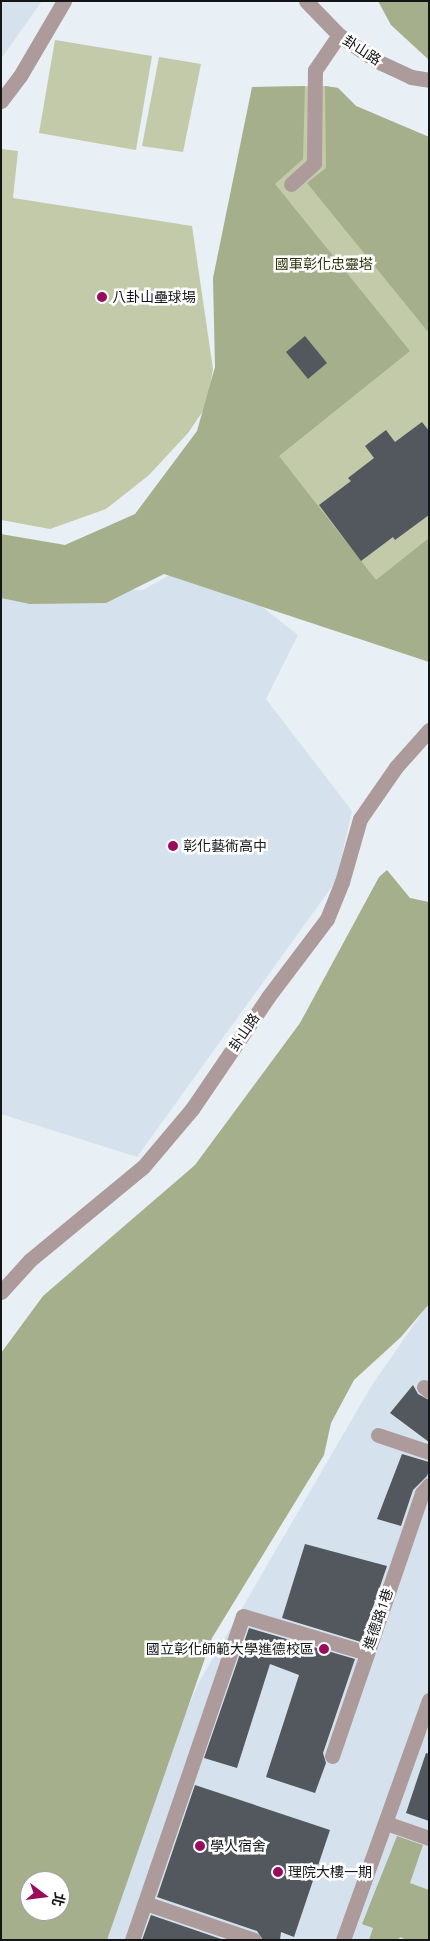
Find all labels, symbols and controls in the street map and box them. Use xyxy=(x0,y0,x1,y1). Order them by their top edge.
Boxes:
street label: 卦山路 xyxy=(340,32,384,68)
park label: 國軍彰化忠靈塔 xyxy=(275,256,373,272)
place label: 八卦山壘球場 xyxy=(112,289,196,305)
marker: 八卦山壘球場 xyxy=(96,291,108,303)
place label: 彰化藝術高中 xyxy=(183,838,267,854)
marker: 彰化藝術高中 xyxy=(167,840,179,852)
street label: 卦山路 xyxy=(225,1010,263,1054)
street label: 進德路1巷 xyxy=(360,1586,396,1652)
place label: 國立彰化師範大學進德校區 xyxy=(146,1641,314,1657)
marker: 國立彰化師範大學進德校區 xyxy=(318,1643,330,1655)
place label: 學人宿舍 xyxy=(210,1838,266,1854)
marker: 學人宿舍 xyxy=(194,1840,206,1852)
place label: 理院大樓一期 xyxy=(288,1864,372,1880)
marker: 理院大樓一期 xyxy=(272,1866,284,1878)
north arrow xyxy=(20,1871,70,1921)
text: 北 xyxy=(49,1891,68,1908)

